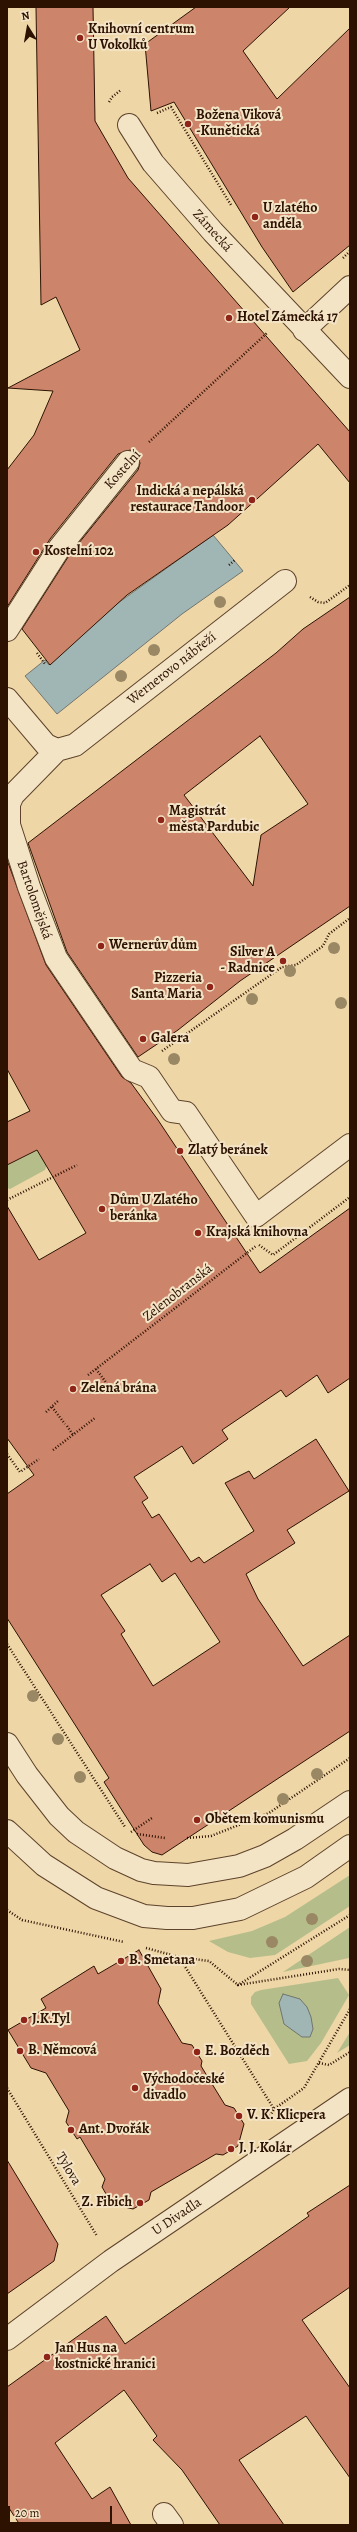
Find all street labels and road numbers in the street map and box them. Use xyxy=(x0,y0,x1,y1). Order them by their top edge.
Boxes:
street label: Zámecká xyxy=(189,206,235,256)
street label: Kostelní xyxy=(101,447,145,493)
street label: Wernerovo nábřeží xyxy=(124,629,220,709)
street label: Bartolomějská xyxy=(13,858,55,942)
street label: Zelenobranská xyxy=(140,1261,216,1325)
street label: Tylova xyxy=(52,2149,84,2189)
street label: U Divadla xyxy=(149,2194,205,2240)

